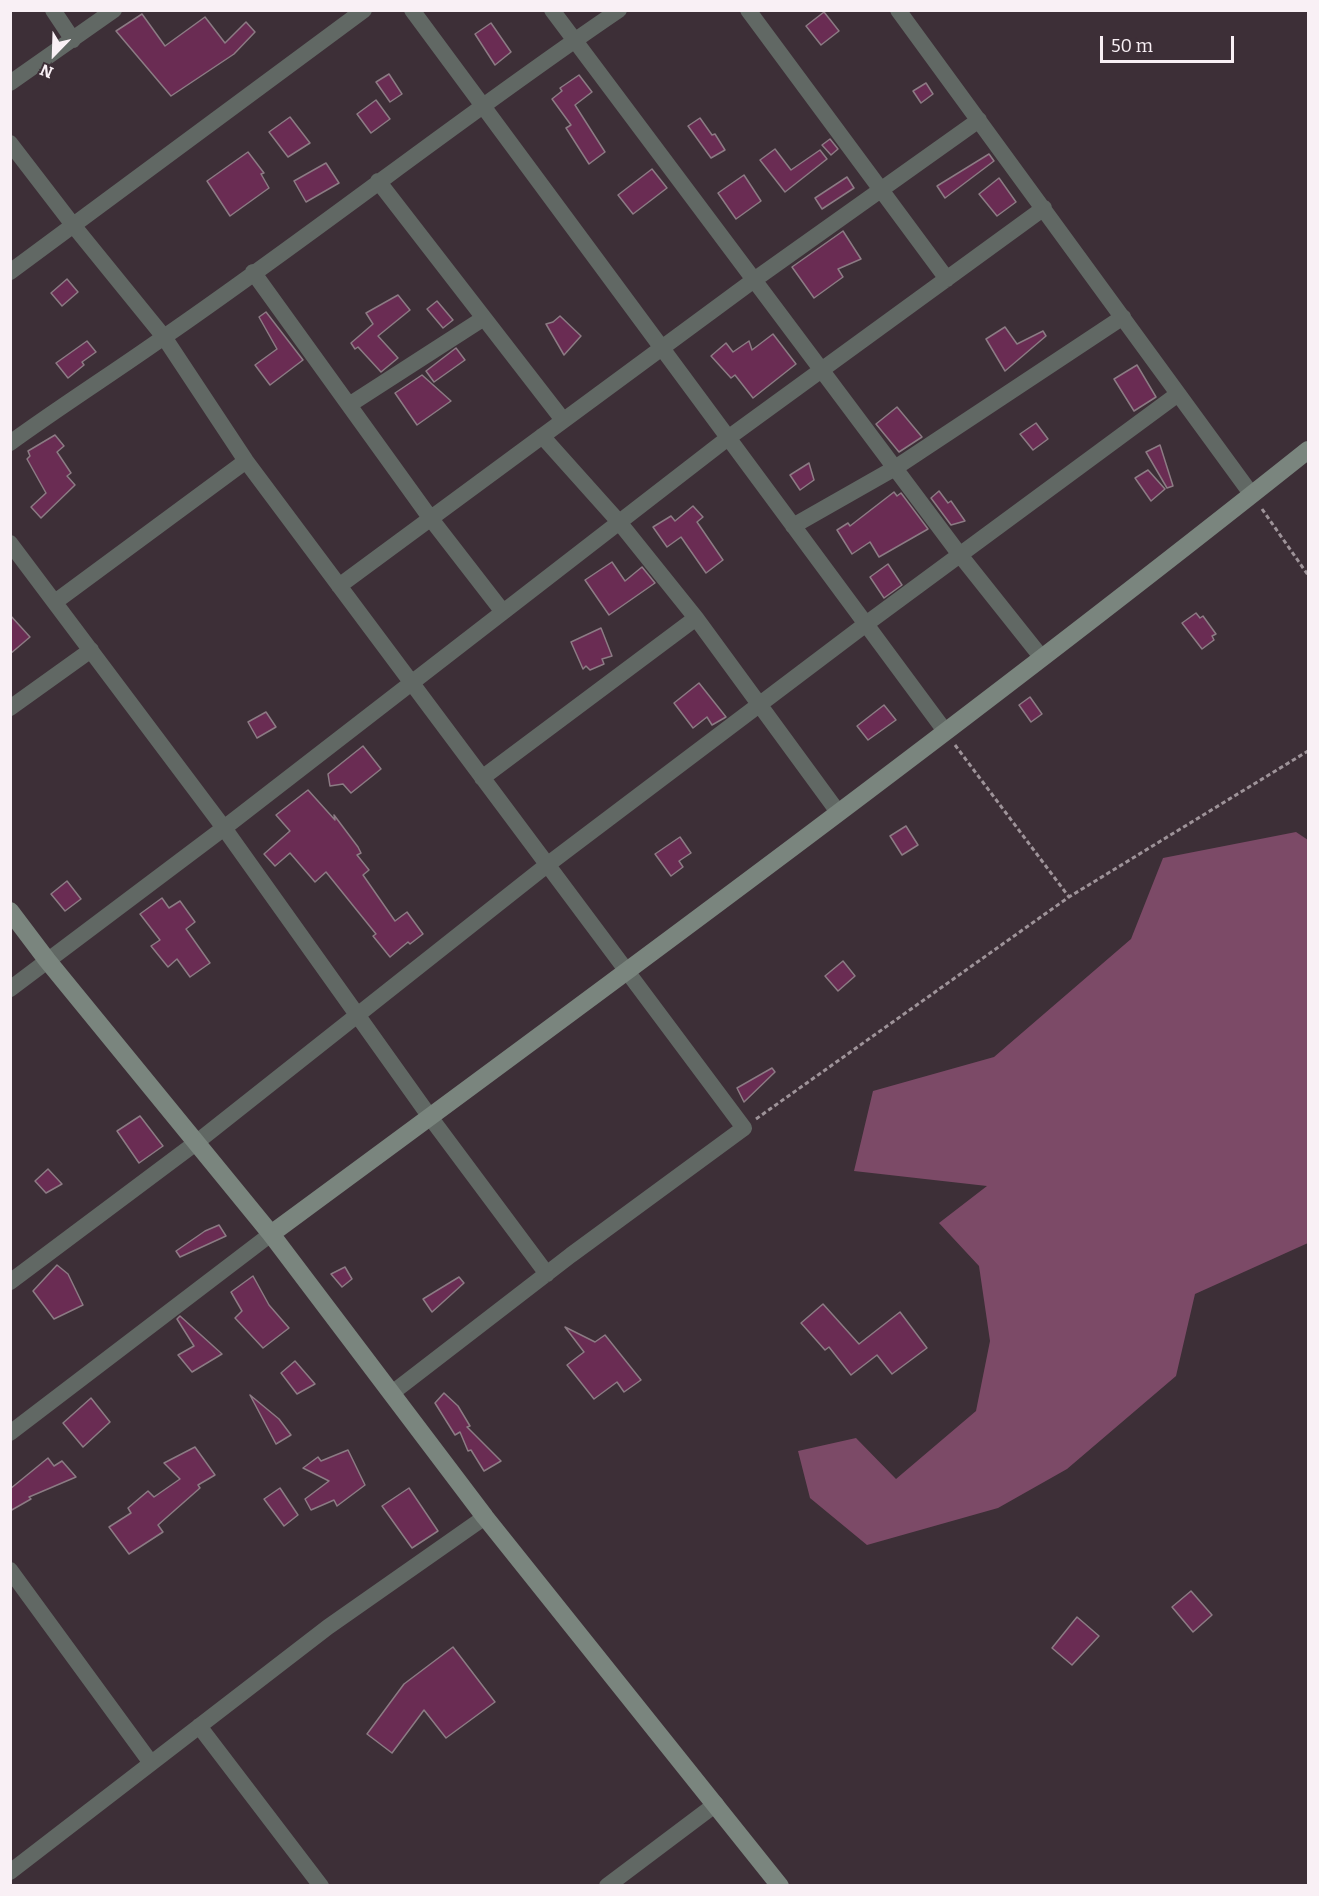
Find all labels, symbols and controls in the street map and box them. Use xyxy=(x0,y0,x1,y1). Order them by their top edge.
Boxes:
north arrow xyxy=(24,24,84,84)
scale bar xyxy=(1103,24,1236,62)
text: 50 m xyxy=(1111,35,1153,57)
text: N xyxy=(37,60,56,82)

